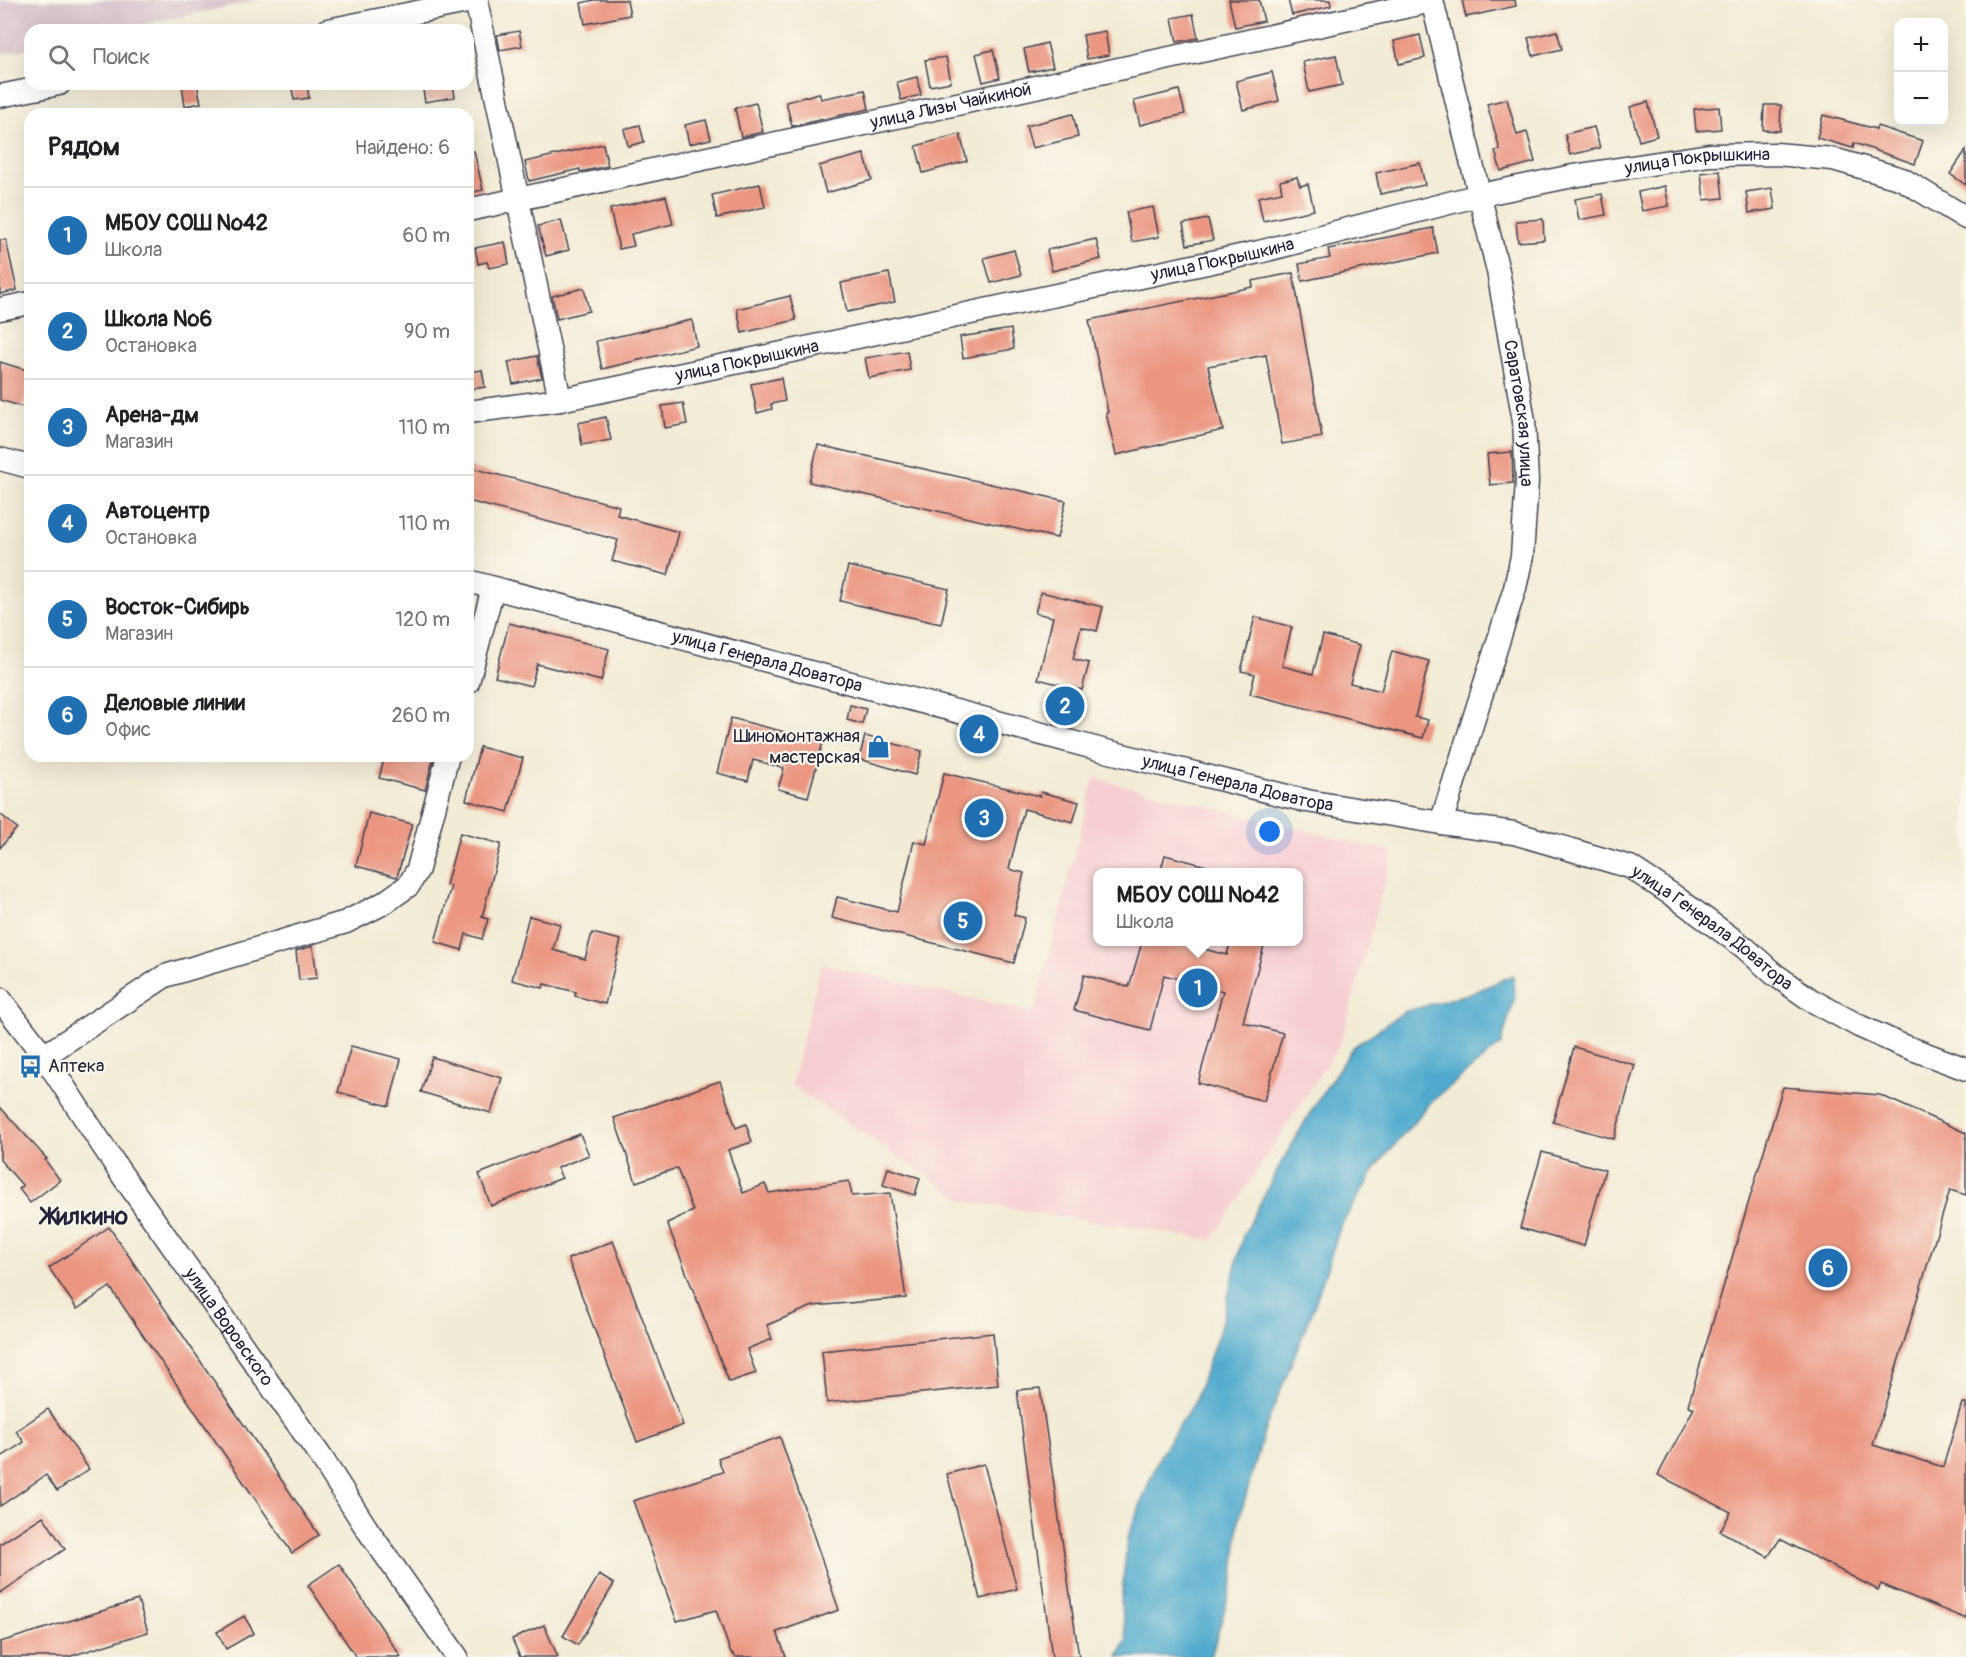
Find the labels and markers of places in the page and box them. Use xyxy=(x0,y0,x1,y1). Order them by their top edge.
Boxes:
pin: 2 xyxy=(1046,684,1084,728)
pin: 4 xyxy=(960,712,998,756)
place label: Шиномонтажная мастерская xyxy=(733,725,860,769)
shop icon: Шиномонтажная мастерская xyxy=(865,733,891,759)
pin: 3 xyxy=(964,796,1004,840)
pin: 5 xyxy=(944,898,982,944)
pin: 1 xyxy=(1178,966,1218,1010)
bus stop icon: Аптека xyxy=(17,1053,43,1079)
place label: Аптека xyxy=(48,1055,104,1078)
pin: 6 xyxy=(1808,1246,1848,1290)

